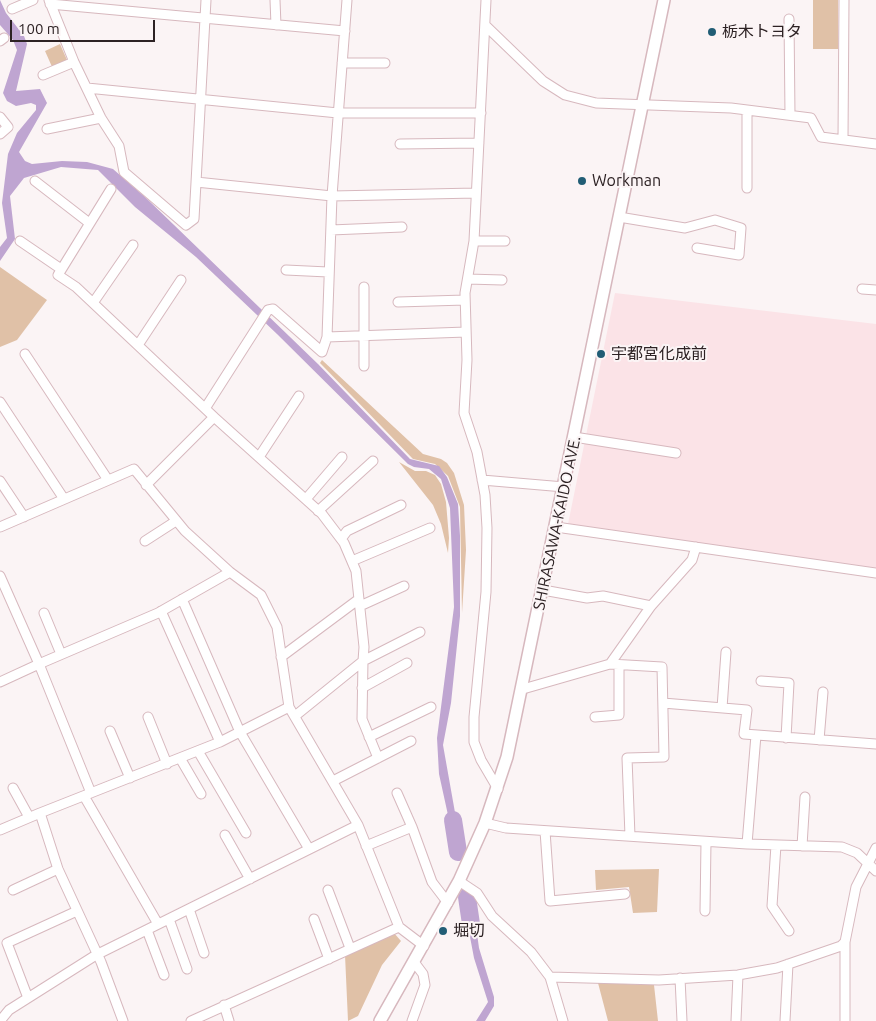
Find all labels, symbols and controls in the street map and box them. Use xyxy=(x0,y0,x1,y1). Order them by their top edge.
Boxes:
scale bar xyxy=(12,10,158,42)
text: 100 m xyxy=(18,20,60,37)
place label: 栃木トヨタ xyxy=(722,22,802,42)
marker: 栃木トヨタ xyxy=(706,26,718,38)
place label: Workman xyxy=(592,171,661,191)
marker: Workman xyxy=(576,175,588,187)
place label: 宇都宮化成前 xyxy=(611,344,707,364)
marker: 宇都宮化成前 xyxy=(595,348,607,360)
street label: SHIRASAWA-KAIDO AVE. xyxy=(529,434,585,612)
place label: 堀切 xyxy=(453,921,485,941)
marker: 堀切 xyxy=(437,925,449,937)

